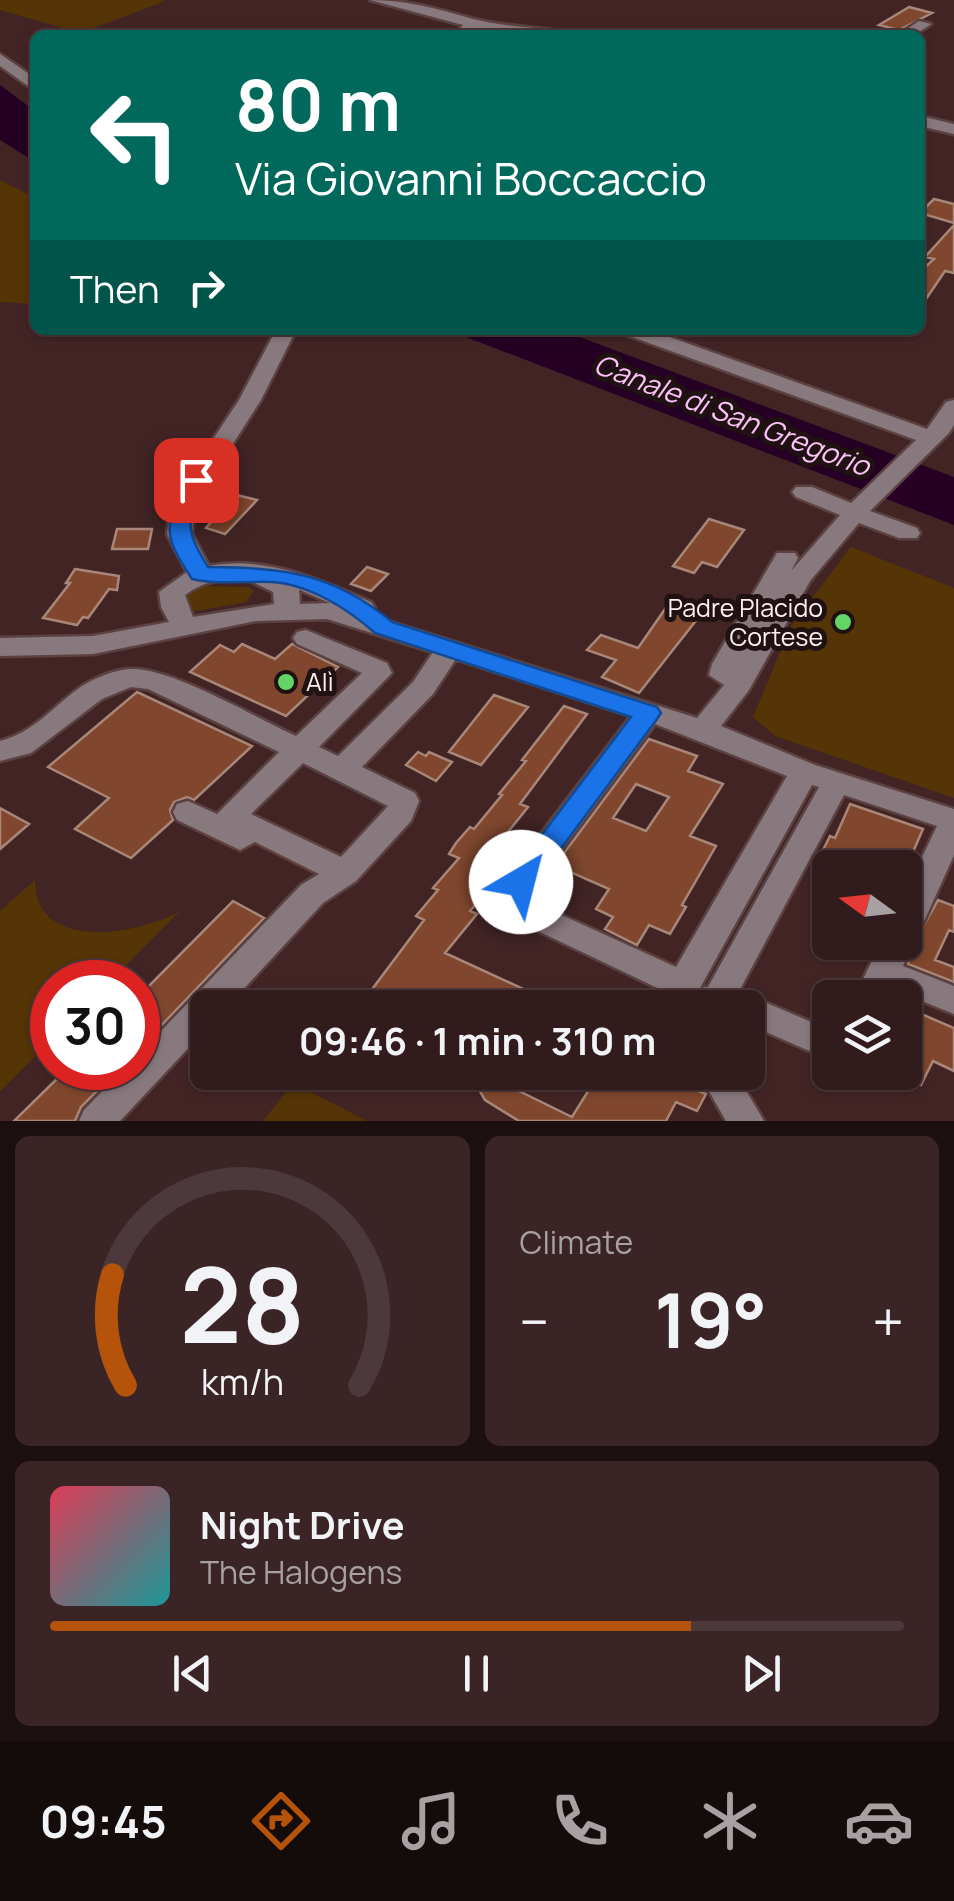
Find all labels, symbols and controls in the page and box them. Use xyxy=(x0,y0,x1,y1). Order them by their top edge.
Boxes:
text: 80 m xyxy=(235,56,401,152)
icon: left xyxy=(70,70,200,200)
text: Via Giovanni Boccaccio xyxy=(235,147,707,209)
icon: right xyxy=(179,260,234,315)
text: Then xyxy=(70,262,159,314)
water label: Canale di San Gregorio xyxy=(589,344,877,485)
pin xyxy=(154,438,239,523)
icon: arrive xyxy=(169,453,224,508)
place label: Padre Placido Cortese xyxy=(668,590,823,654)
marker: Padre Placido Cortese xyxy=(832,611,854,633)
place label: Alì xyxy=(306,664,334,699)
marker: Alì xyxy=(275,671,297,693)
position arrow xyxy=(469,830,573,934)
north arrow xyxy=(812,850,922,960)
map controls xyxy=(812,850,922,1090)
speed limit sign: 30 xyxy=(30,960,160,1090)
button: layers xyxy=(812,980,922,1090)
text: 09:46 · 1 min · 310 m xyxy=(299,1014,656,1066)
text: Climate xyxy=(520,1220,633,1264)
text: 28 xyxy=(179,1232,305,1374)
text: 19° xyxy=(654,1268,767,1371)
text: − xyxy=(520,1283,549,1359)
text: + xyxy=(872,1283,904,1359)
text: km/h xyxy=(201,1357,284,1406)
text: Night Drive xyxy=(200,1498,405,1550)
text: The Halogens xyxy=(200,1550,402,1594)
icon: previous xyxy=(165,1646,220,1701)
icon: pause xyxy=(449,1646,504,1701)
icon: next xyxy=(734,1646,789,1701)
icon: directions xyxy=(246,1786,316,1856)
icon: music xyxy=(396,1786,466,1856)
icon: phone xyxy=(545,1786,615,1856)
icon: climate xyxy=(695,1786,765,1856)
icon: car xyxy=(844,1786,914,1856)
text: 09:45 xyxy=(40,1790,167,1852)

